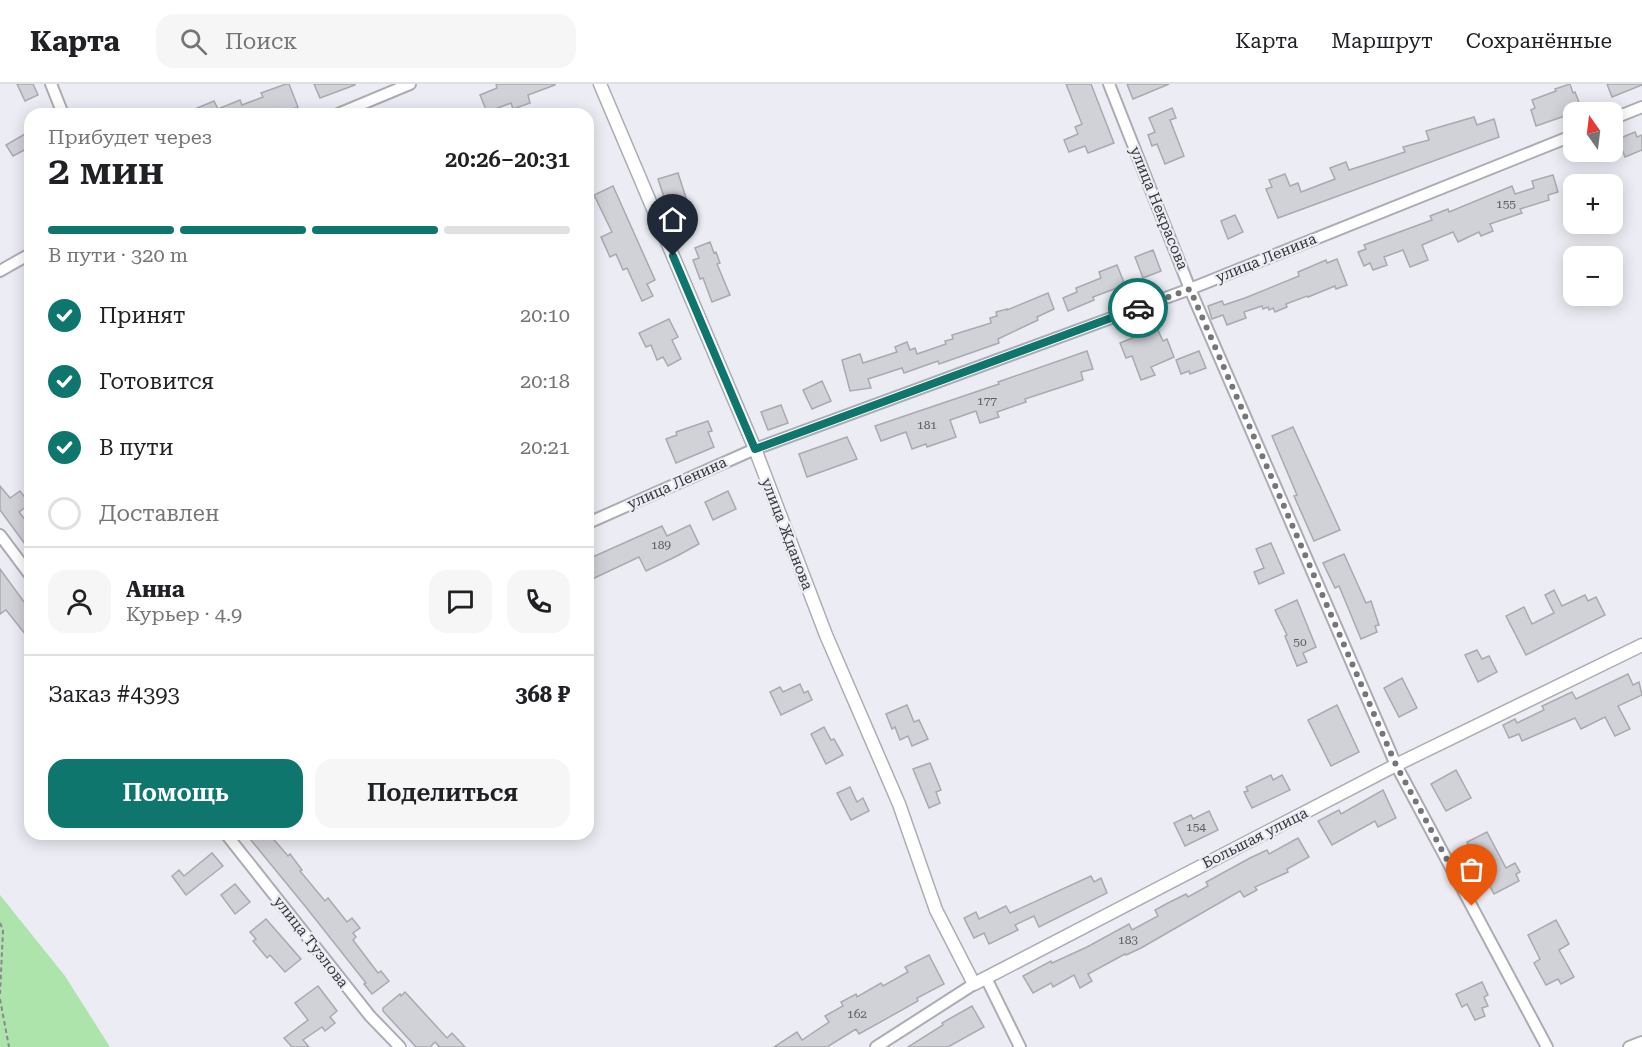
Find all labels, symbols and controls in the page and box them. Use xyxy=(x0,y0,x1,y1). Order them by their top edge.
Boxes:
search box xyxy=(156,14,576,68)
text: Карта xyxy=(30,25,120,58)
icon: search xyxy=(177,25,210,58)
text: Поиск xyxy=(225,29,297,54)
text: Карта xyxy=(1235,29,1298,53)
text: Маршрут xyxy=(1331,29,1433,53)
text: Сохранённые xyxy=(1466,29,1612,53)
north arrow xyxy=(1563,102,1623,162)
map controls xyxy=(1563,102,1623,306)
text: Прибудет через xyxy=(48,125,212,149)
street label: улица Некрасова xyxy=(1126,144,1192,272)
text: 20:26–20:31 xyxy=(445,147,570,172)
text: 2 мин xyxy=(48,148,164,194)
button: + xyxy=(1563,174,1623,234)
pin xyxy=(647,194,698,256)
house number: 155 xyxy=(1496,197,1516,211)
icon: home xyxy=(656,203,689,236)
street label: улица Ленина xyxy=(1213,230,1319,286)
text: В пути · 320 m xyxy=(48,243,188,267)
button: − xyxy=(1563,246,1623,306)
courier xyxy=(1108,278,1168,338)
icon: car xyxy=(1122,292,1155,325)
icon: check xyxy=(48,299,81,332)
text: Принят xyxy=(99,303,186,328)
text: 20:10 xyxy=(520,303,570,327)
icon: check xyxy=(48,365,81,398)
text: Готовится xyxy=(99,369,214,394)
text: 20:18 xyxy=(520,369,570,393)
house number: 177 xyxy=(977,394,997,408)
house number: 181 xyxy=(917,418,937,432)
icon: check xyxy=(48,431,81,464)
text: В пути xyxy=(99,435,174,460)
text: 20:21 xyxy=(520,435,570,459)
street label: улица Ленина xyxy=(624,453,730,513)
street label: улица Жданова xyxy=(757,475,817,593)
text: Доставлен xyxy=(99,501,219,526)
house number: 189 xyxy=(651,538,671,552)
button: person xyxy=(48,570,111,633)
button: chat xyxy=(429,570,492,633)
button: phone xyxy=(507,570,570,633)
text: Анна xyxy=(126,577,185,602)
text: Курьер · 4.9 xyxy=(126,602,242,626)
house number: 50 xyxy=(1293,635,1307,649)
text: Заказ #4393 xyxy=(48,682,180,707)
text: 368 ₽ xyxy=(515,682,570,707)
button: Помощь xyxy=(48,759,303,828)
button: Поделиться xyxy=(315,759,570,828)
street label: Большая улица xyxy=(1199,804,1311,872)
house number: 154 xyxy=(1186,820,1206,834)
pin xyxy=(1446,844,1497,906)
icon: bag xyxy=(1455,853,1488,886)
street label: улица Тузлова xyxy=(270,893,352,991)
house number: 183 xyxy=(1118,933,1138,947)
house number: 162 xyxy=(847,1007,867,1021)

